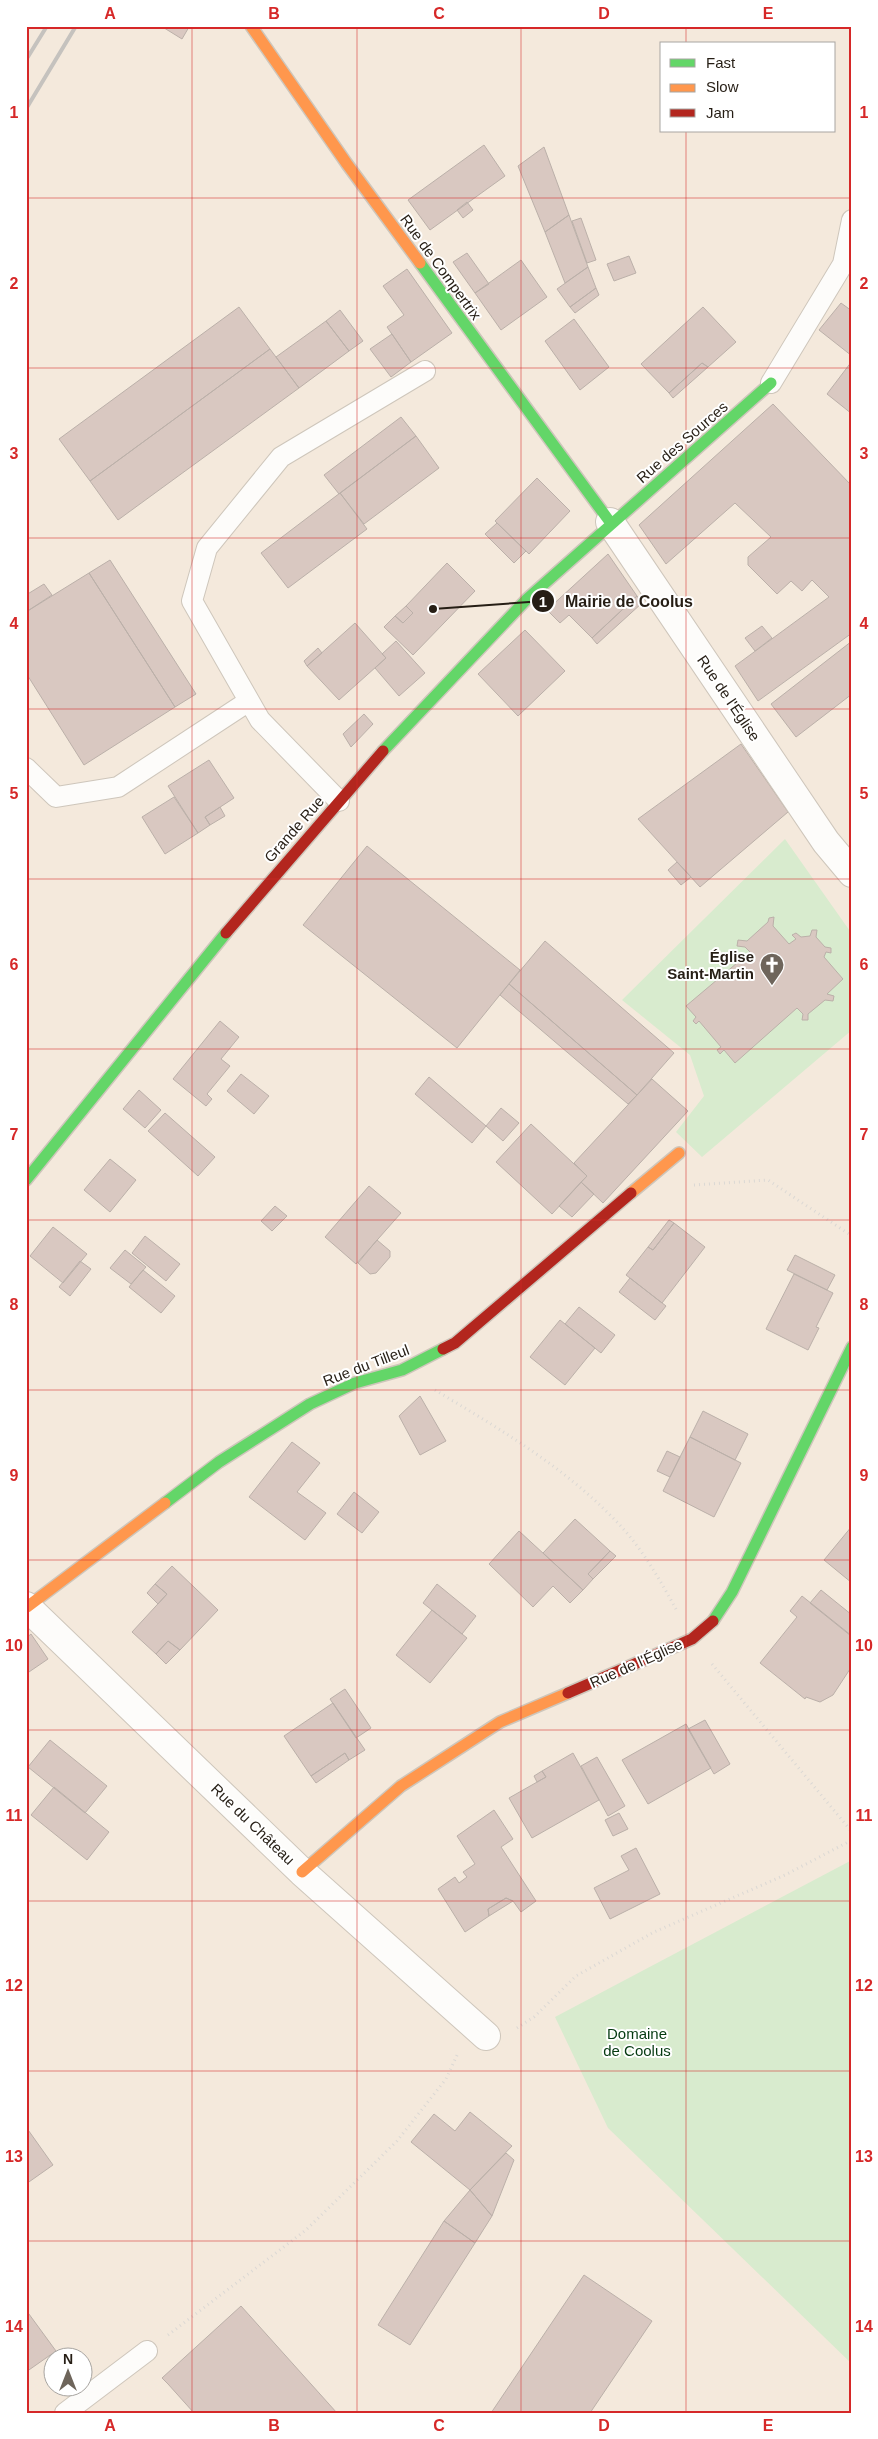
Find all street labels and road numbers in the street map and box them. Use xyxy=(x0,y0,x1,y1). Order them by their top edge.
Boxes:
street label: Rue de Compertrix xyxy=(397,211,485,323)
street label: Rue des Sources xyxy=(633,398,731,486)
street label: Rue de l'Église xyxy=(694,652,764,744)
street label: Grande Rue xyxy=(261,793,327,865)
street label: Rue du Tilleul xyxy=(321,1341,411,1389)
street label: Rue de l'Église xyxy=(587,1635,685,1691)
street label: Rue du Château xyxy=(208,1780,298,1868)

